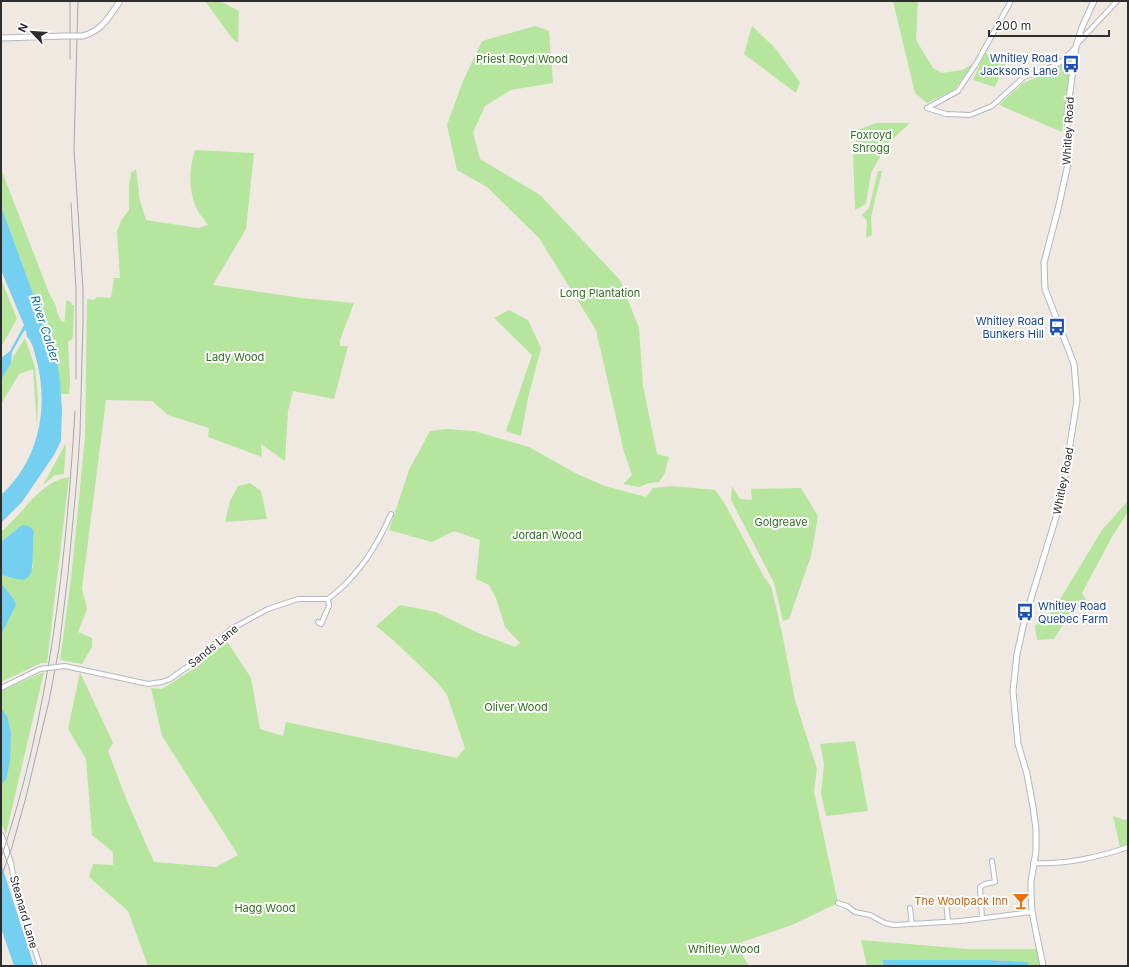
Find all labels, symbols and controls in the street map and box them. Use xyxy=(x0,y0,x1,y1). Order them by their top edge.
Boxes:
north arrow xyxy=(12,12,52,52)
scale bar xyxy=(989,12,1109,38)
text: 200 m xyxy=(995,18,1031,33)
text: N xyxy=(15,21,31,35)
place label: Whitley Road Jacksons Lane xyxy=(980,51,1058,78)
park label: Priest Royd Wood xyxy=(476,52,568,66)
bus stop icon: Whitley Road Jacksons Lane xyxy=(1061,54,1081,74)
street label: Whitley Road xyxy=(1059,97,1077,165)
park label: Foxroyd Shrogg xyxy=(850,128,892,155)
park label: Long Plantation xyxy=(560,286,640,300)
water label: River Calder xyxy=(28,293,64,365)
place label: Whitley Road Bunkers Hill xyxy=(976,314,1044,341)
bus stop icon: Whitley Road Bunkers Hill xyxy=(1047,317,1067,337)
park label: Lady Wood xyxy=(206,350,264,364)
street label: Whitley Road xyxy=(1050,446,1076,516)
park label: Golgreave xyxy=(754,515,808,529)
park label: Jordan Wood xyxy=(512,528,582,542)
place label: Whitley Road Quebec Farm xyxy=(1038,599,1108,626)
bus stop icon: Whitley Road Quebec Farm xyxy=(1015,602,1035,622)
street label: Sands Lane xyxy=(185,621,241,671)
park label: Oliver Wood xyxy=(484,700,548,714)
street label: Steanard Lane xyxy=(7,874,41,950)
bar icon: The Woolpack Inn xyxy=(1011,891,1031,911)
place label: The Woolpack Inn xyxy=(914,894,1008,908)
park label: Hagg Wood xyxy=(234,901,296,915)
park label: Whitley Wood xyxy=(688,942,760,956)

